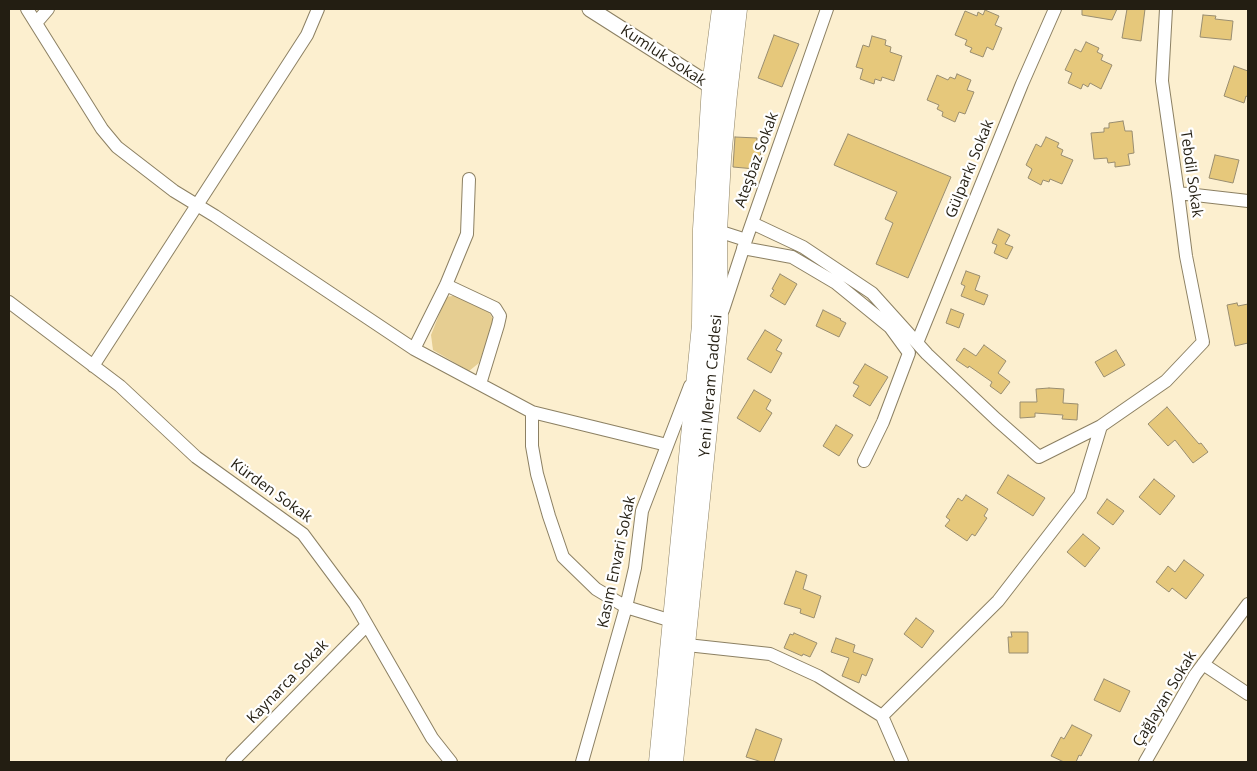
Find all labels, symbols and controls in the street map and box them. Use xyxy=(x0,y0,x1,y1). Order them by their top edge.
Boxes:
street label: Kumluk Sokak xyxy=(617,22,709,90)
street label: Ateşbaz Sokak xyxy=(731,110,783,210)
street label: Gülparkı Sokak xyxy=(942,117,998,221)
street label: Tebdil Sokak xyxy=(1176,129,1206,219)
street label: Yeni Meram Caddesi xyxy=(696,314,726,458)
street label: Kürden Sokak xyxy=(227,455,315,527)
street label: Kasım Envari Sokak xyxy=(594,494,640,630)
street label: Kaynarca Sokak xyxy=(244,636,332,728)
street label: Çağlayan Sokak xyxy=(1129,648,1201,750)

